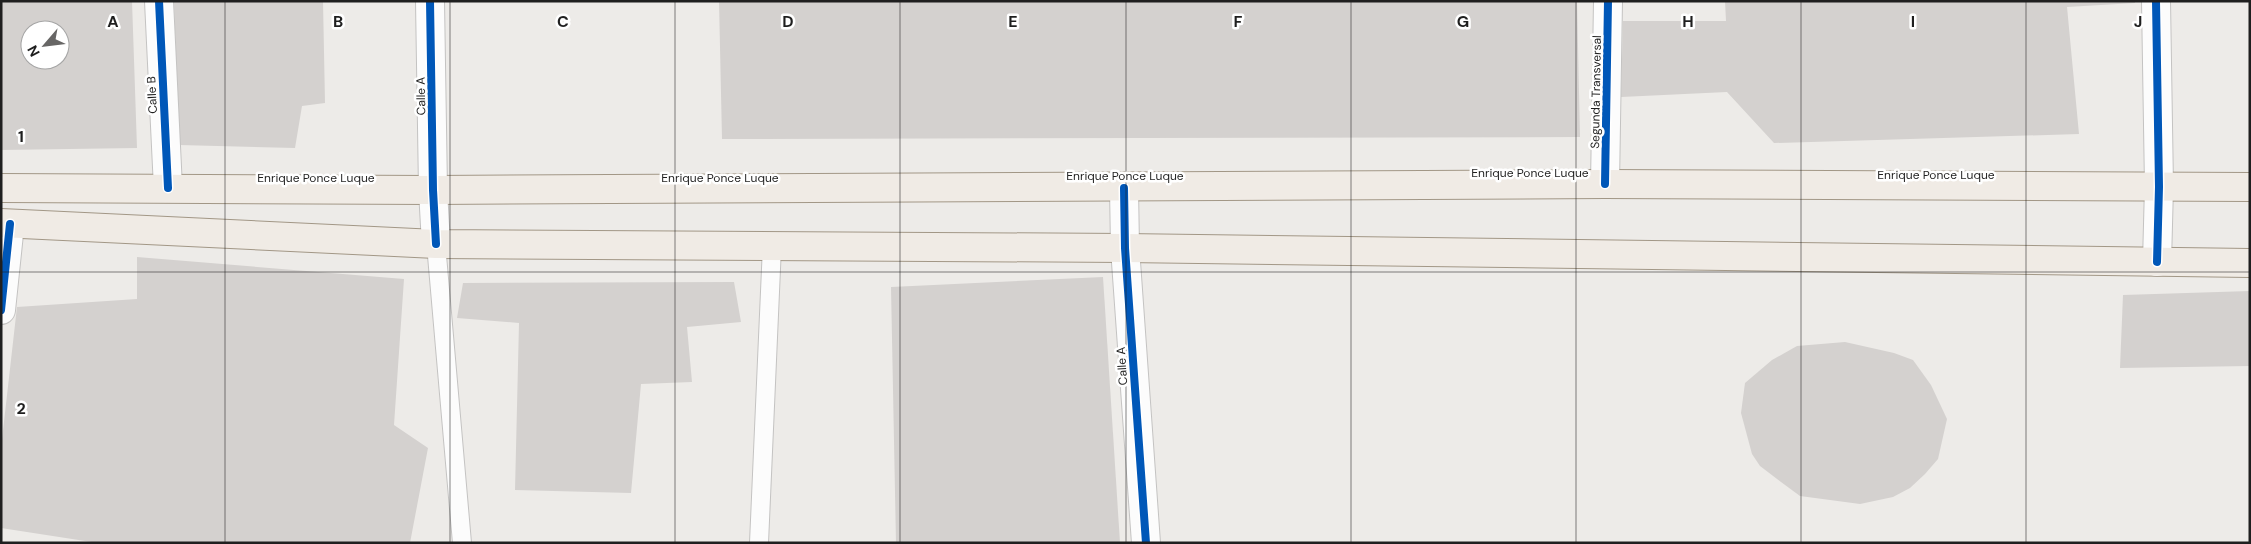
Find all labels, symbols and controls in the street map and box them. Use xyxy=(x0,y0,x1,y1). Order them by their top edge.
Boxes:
text: A xyxy=(107,11,119,32)
text: B xyxy=(333,11,343,32)
text: C xyxy=(557,11,569,32)
text: D xyxy=(782,11,794,32)
text: E xyxy=(1008,11,1018,32)
text: F xyxy=(1234,11,1243,32)
text: G xyxy=(1457,11,1469,32)
text: H xyxy=(1682,11,1694,32)
text: I xyxy=(1911,11,1915,32)
text: J xyxy=(2134,11,2142,32)
north arrow xyxy=(20,20,70,70)
street label: Segunda Transversal xyxy=(1587,35,1605,149)
text: N xyxy=(23,42,44,60)
street label: Calle B xyxy=(143,76,161,114)
street label: Calle A xyxy=(413,77,429,115)
text: 1 xyxy=(18,126,24,147)
street label: Enrique Ponce Luque xyxy=(1471,165,1589,181)
street label: Enrique Ponce Luque xyxy=(1877,167,1995,183)
street label: Enrique Ponce Luque xyxy=(1066,168,1184,184)
street label: Enrique Ponce Luque xyxy=(257,170,375,186)
street label: Enrique Ponce Luque xyxy=(661,170,779,186)
street label: Calle A xyxy=(1113,346,1131,386)
text: 2 xyxy=(16,398,26,419)

